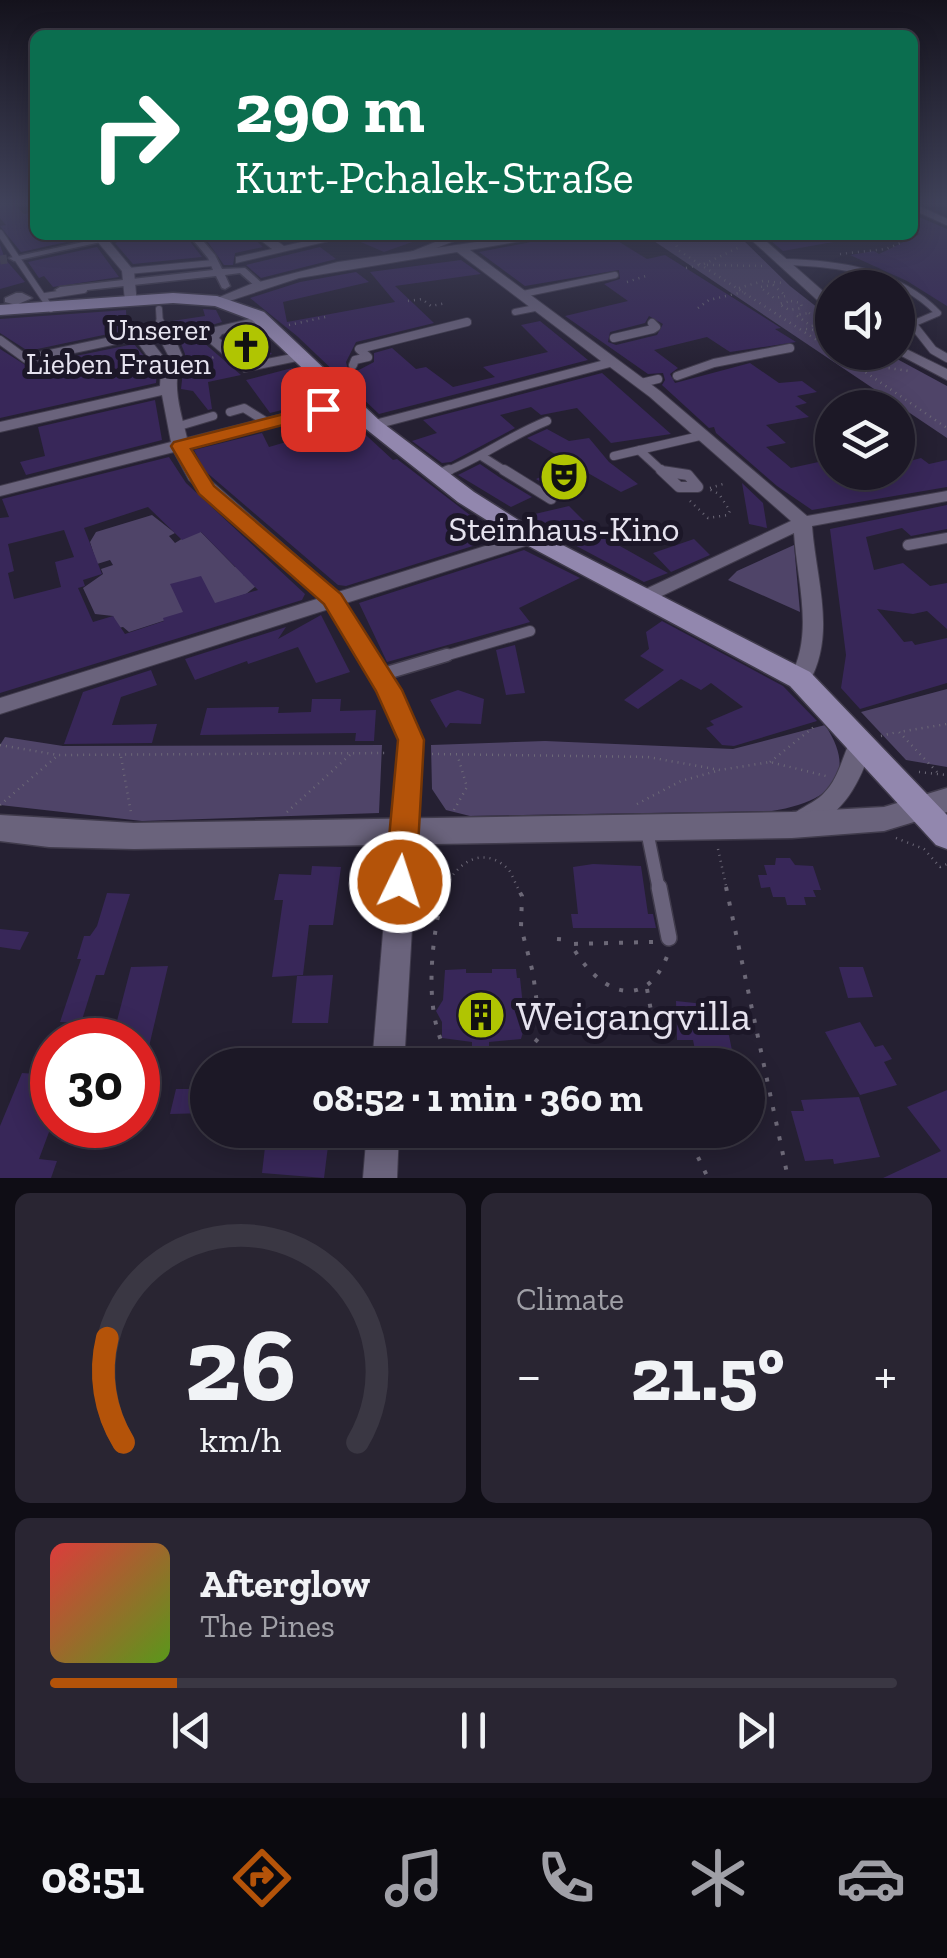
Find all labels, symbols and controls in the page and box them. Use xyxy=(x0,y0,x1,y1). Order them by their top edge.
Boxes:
text: 290 m xyxy=(235,66,425,150)
icon: right xyxy=(70,70,200,200)
text: Kurt-Pchalek-Straße xyxy=(235,151,634,205)
map controls xyxy=(815,270,915,490)
button: sound xyxy=(815,270,915,370)
place label: Unserer Lieben Frauen xyxy=(26,312,211,382)
church icon: Unserer Lieben Frauen xyxy=(220,321,272,373)
pin xyxy=(281,367,366,452)
icon: arrive xyxy=(296,382,351,437)
button: layers xyxy=(815,390,915,490)
theatre icon: Steinhaus-Kino xyxy=(538,451,590,503)
place label: Steinhaus-Kino xyxy=(448,508,680,550)
position arrow xyxy=(348,830,452,934)
building icon: Weigangvilla xyxy=(455,989,507,1041)
place label: Weigangvilla xyxy=(516,990,751,1041)
speed limit sign: 30 xyxy=(30,1018,160,1148)
text: 08:52 · 1 min · 360 m xyxy=(312,1075,643,1121)
text: Climate xyxy=(516,1280,624,1318)
text: 26 xyxy=(185,1302,296,1427)
text: 21.5° xyxy=(631,1329,785,1419)
text: − xyxy=(516,1342,542,1408)
text: + xyxy=(874,1342,897,1408)
text: km/h xyxy=(200,1418,281,1461)
text: Afterglow xyxy=(200,1561,370,1607)
text: The Pines xyxy=(200,1607,335,1645)
icon: previous xyxy=(164,1703,219,1758)
icon: pause xyxy=(446,1703,501,1758)
icon: next xyxy=(728,1703,783,1758)
icon: directions xyxy=(227,1843,297,1913)
icon: music xyxy=(379,1843,449,1913)
icon: phone xyxy=(531,1843,601,1913)
icon: climate xyxy=(683,1843,753,1913)
icon: car xyxy=(836,1843,906,1913)
text: 08:51 xyxy=(41,1851,144,1905)

